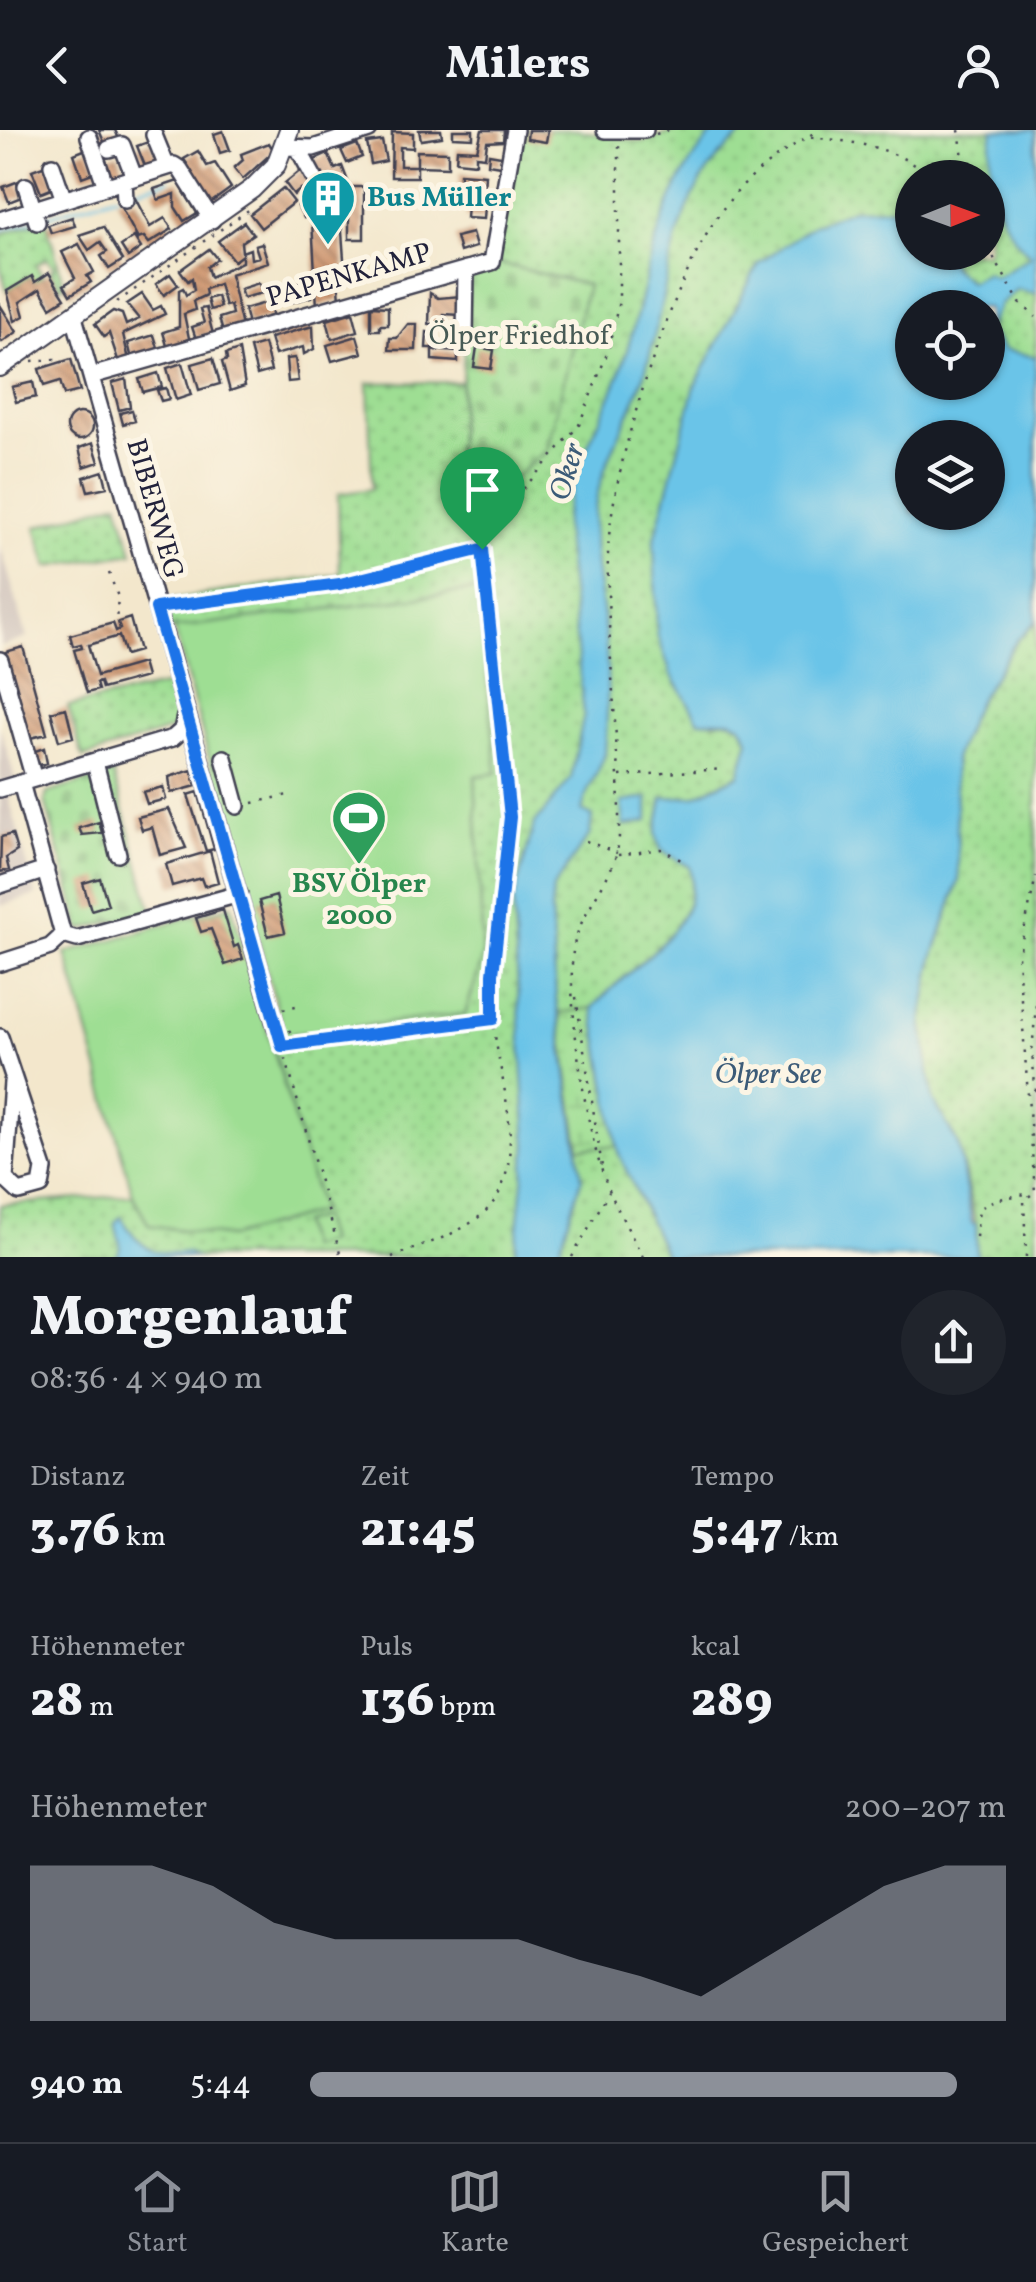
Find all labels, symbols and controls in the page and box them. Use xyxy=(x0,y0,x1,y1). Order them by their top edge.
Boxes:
text: Milers xyxy=(446,34,590,97)
icon: back xyxy=(30,38,85,93)
icon: person xyxy=(951,38,1006,93)
north arrow xyxy=(895,160,1005,270)
map controls xyxy=(895,160,1005,530)
building icon: Bus Müller xyxy=(298,168,358,247)
place label: Bus Müller xyxy=(367,179,512,218)
street label: PAPENKAMP xyxy=(262,234,436,318)
button: locate xyxy=(895,290,1005,400)
park label: Ölper Friedhof xyxy=(429,317,612,356)
button: layers xyxy=(895,420,1005,530)
street label: BIBERWEG xyxy=(115,434,193,584)
water label: Oker xyxy=(539,437,597,506)
pin xyxy=(440,447,525,550)
icon: arrive xyxy=(455,462,510,517)
sports icon: BSV Ölper 2000 xyxy=(329,788,389,867)
place label: BSV Ölper 2000 xyxy=(292,865,426,936)
water label: Ölper See xyxy=(714,1054,822,1096)
text: Morgenlauf xyxy=(30,1282,348,1358)
button: share xyxy=(901,1290,1006,1395)
text: 08:36 · 4 × 940 m xyxy=(30,1358,262,1402)
text: Distanz xyxy=(30,1458,125,1497)
text: Zeit xyxy=(360,1458,410,1497)
text: Tempo xyxy=(691,1458,774,1497)
text: 3.76 xyxy=(30,1497,120,1567)
text: 21:45 xyxy=(360,1497,475,1567)
text: 5:47 xyxy=(691,1497,783,1567)
text: km xyxy=(120,1518,166,1557)
text: /km xyxy=(783,1518,839,1557)
text: Höhenmeter xyxy=(30,1628,185,1667)
text: Puls xyxy=(360,1628,413,1667)
text: kcal xyxy=(691,1628,740,1667)
text: 28 xyxy=(30,1667,84,1737)
text: 136 xyxy=(360,1667,434,1737)
text: 289 xyxy=(691,1667,773,1737)
text: m xyxy=(84,1688,114,1727)
text: bpm xyxy=(434,1688,496,1727)
text: Höhenmeter xyxy=(30,1787,207,1831)
text: 200–207 m xyxy=(845,1787,1006,1831)
text: 940 m xyxy=(30,2063,123,2107)
text: 5:44 xyxy=(190,2063,251,2107)
tab: Start xyxy=(127,2164,188,2263)
tab: Karte xyxy=(441,2164,509,2263)
tab: Gespeichert xyxy=(762,2164,909,2263)

